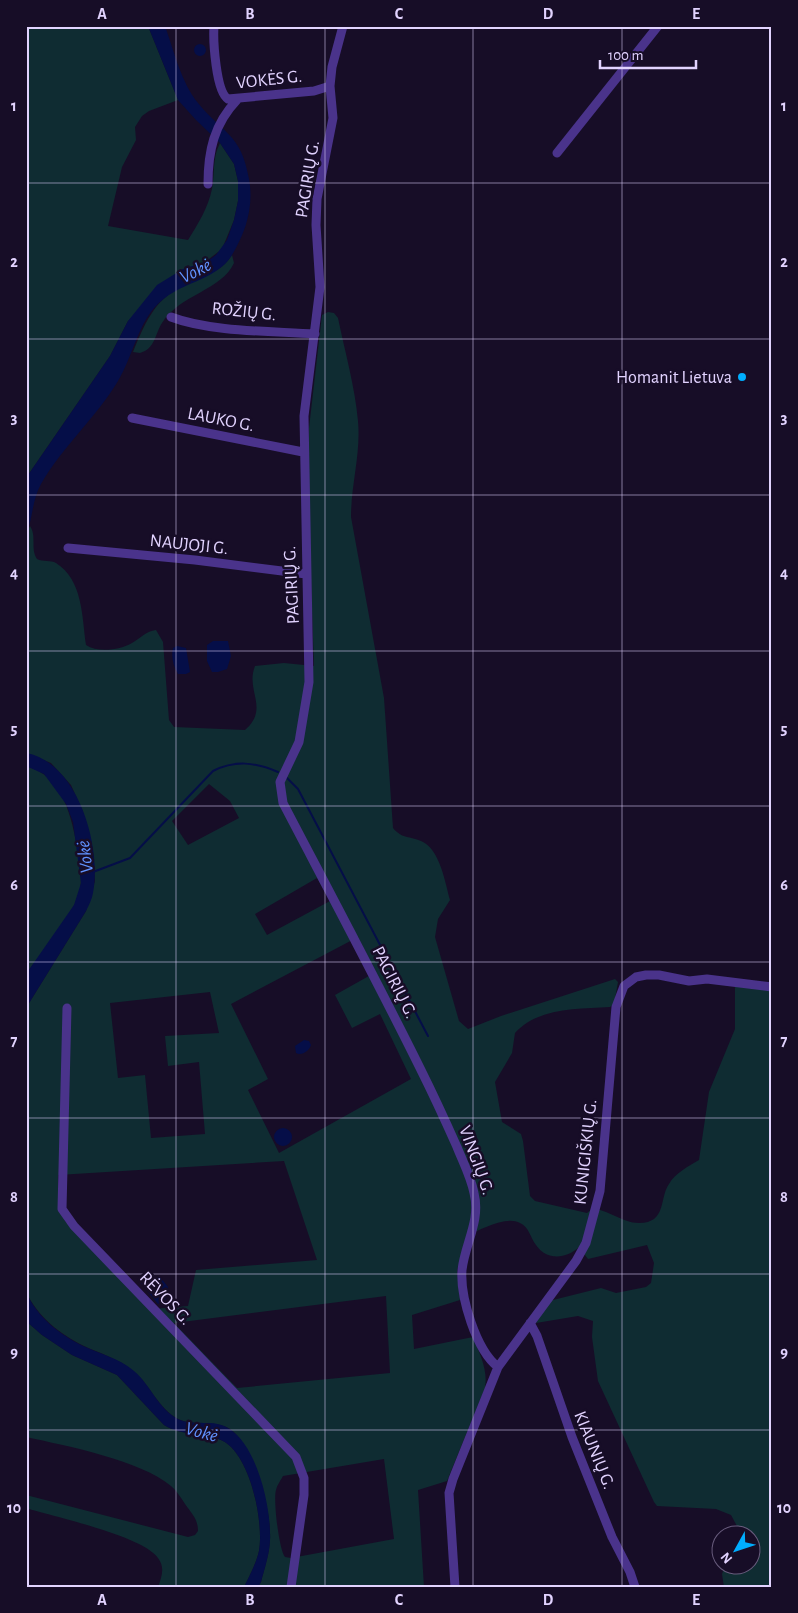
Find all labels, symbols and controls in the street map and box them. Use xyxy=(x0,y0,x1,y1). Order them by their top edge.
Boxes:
text: A xyxy=(97,6,107,22)
text: B xyxy=(245,6,255,22)
text: C xyxy=(395,6,404,22)
text: D xyxy=(543,6,554,22)
text: E xyxy=(692,6,700,22)
scale bar xyxy=(600,38,697,70)
text: 100 m xyxy=(608,48,643,63)
street label: VOKĖS G. xyxy=(235,66,303,92)
text: 1 xyxy=(11,98,17,114)
text: 1 xyxy=(781,98,787,114)
street label: PAGIRIŲ G. xyxy=(293,139,323,219)
text: 2 xyxy=(10,254,18,270)
text: 2 xyxy=(780,254,788,270)
water label: Vokė xyxy=(177,255,215,287)
street label: ROŽIŲ G. xyxy=(211,297,277,324)
place label: Homanit Lietuva xyxy=(616,369,732,387)
marker: Homanit Lietuva xyxy=(736,371,748,383)
street label: LAUKO G. xyxy=(186,405,256,435)
text: 3 xyxy=(11,410,18,426)
text: 3 xyxy=(781,410,788,426)
street label: NAUJOJI G. xyxy=(149,532,229,558)
street label: PAGIRIŲ G. xyxy=(281,545,303,624)
text: 4 xyxy=(10,565,18,581)
text: 4 xyxy=(780,565,788,581)
text: 5 xyxy=(11,721,18,737)
text: 5 xyxy=(781,721,788,737)
water label: Vokė xyxy=(74,839,97,874)
text: 6 xyxy=(10,877,18,893)
text: 6 xyxy=(780,877,788,893)
street label: PAGIRIŲ G. xyxy=(368,944,420,1021)
text: 7 xyxy=(11,1033,18,1049)
text: 7 xyxy=(781,1033,788,1049)
street label: KUNIGIŠKIŲ G. xyxy=(569,1098,600,1206)
street label: VINGIŲ G. xyxy=(455,1124,497,1197)
text: 8 xyxy=(10,1189,18,1205)
text: 8 xyxy=(780,1189,788,1205)
street label: RĖVOS G. xyxy=(136,1267,196,1329)
text: 9 xyxy=(10,1344,18,1360)
text: 9 xyxy=(780,1344,788,1360)
street label: KIAUNIŲ G. xyxy=(570,1409,618,1492)
water label: Vokė xyxy=(183,1419,220,1446)
text: 10 xyxy=(7,1500,21,1516)
text: 10 xyxy=(777,1500,791,1516)
north arrow xyxy=(710,1526,760,1576)
text: N xyxy=(718,1549,735,1566)
text: A xyxy=(97,1592,107,1608)
text: B xyxy=(245,1592,255,1608)
text: C xyxy=(395,1592,404,1608)
text: D xyxy=(543,1592,554,1608)
text: E xyxy=(692,1592,700,1608)

